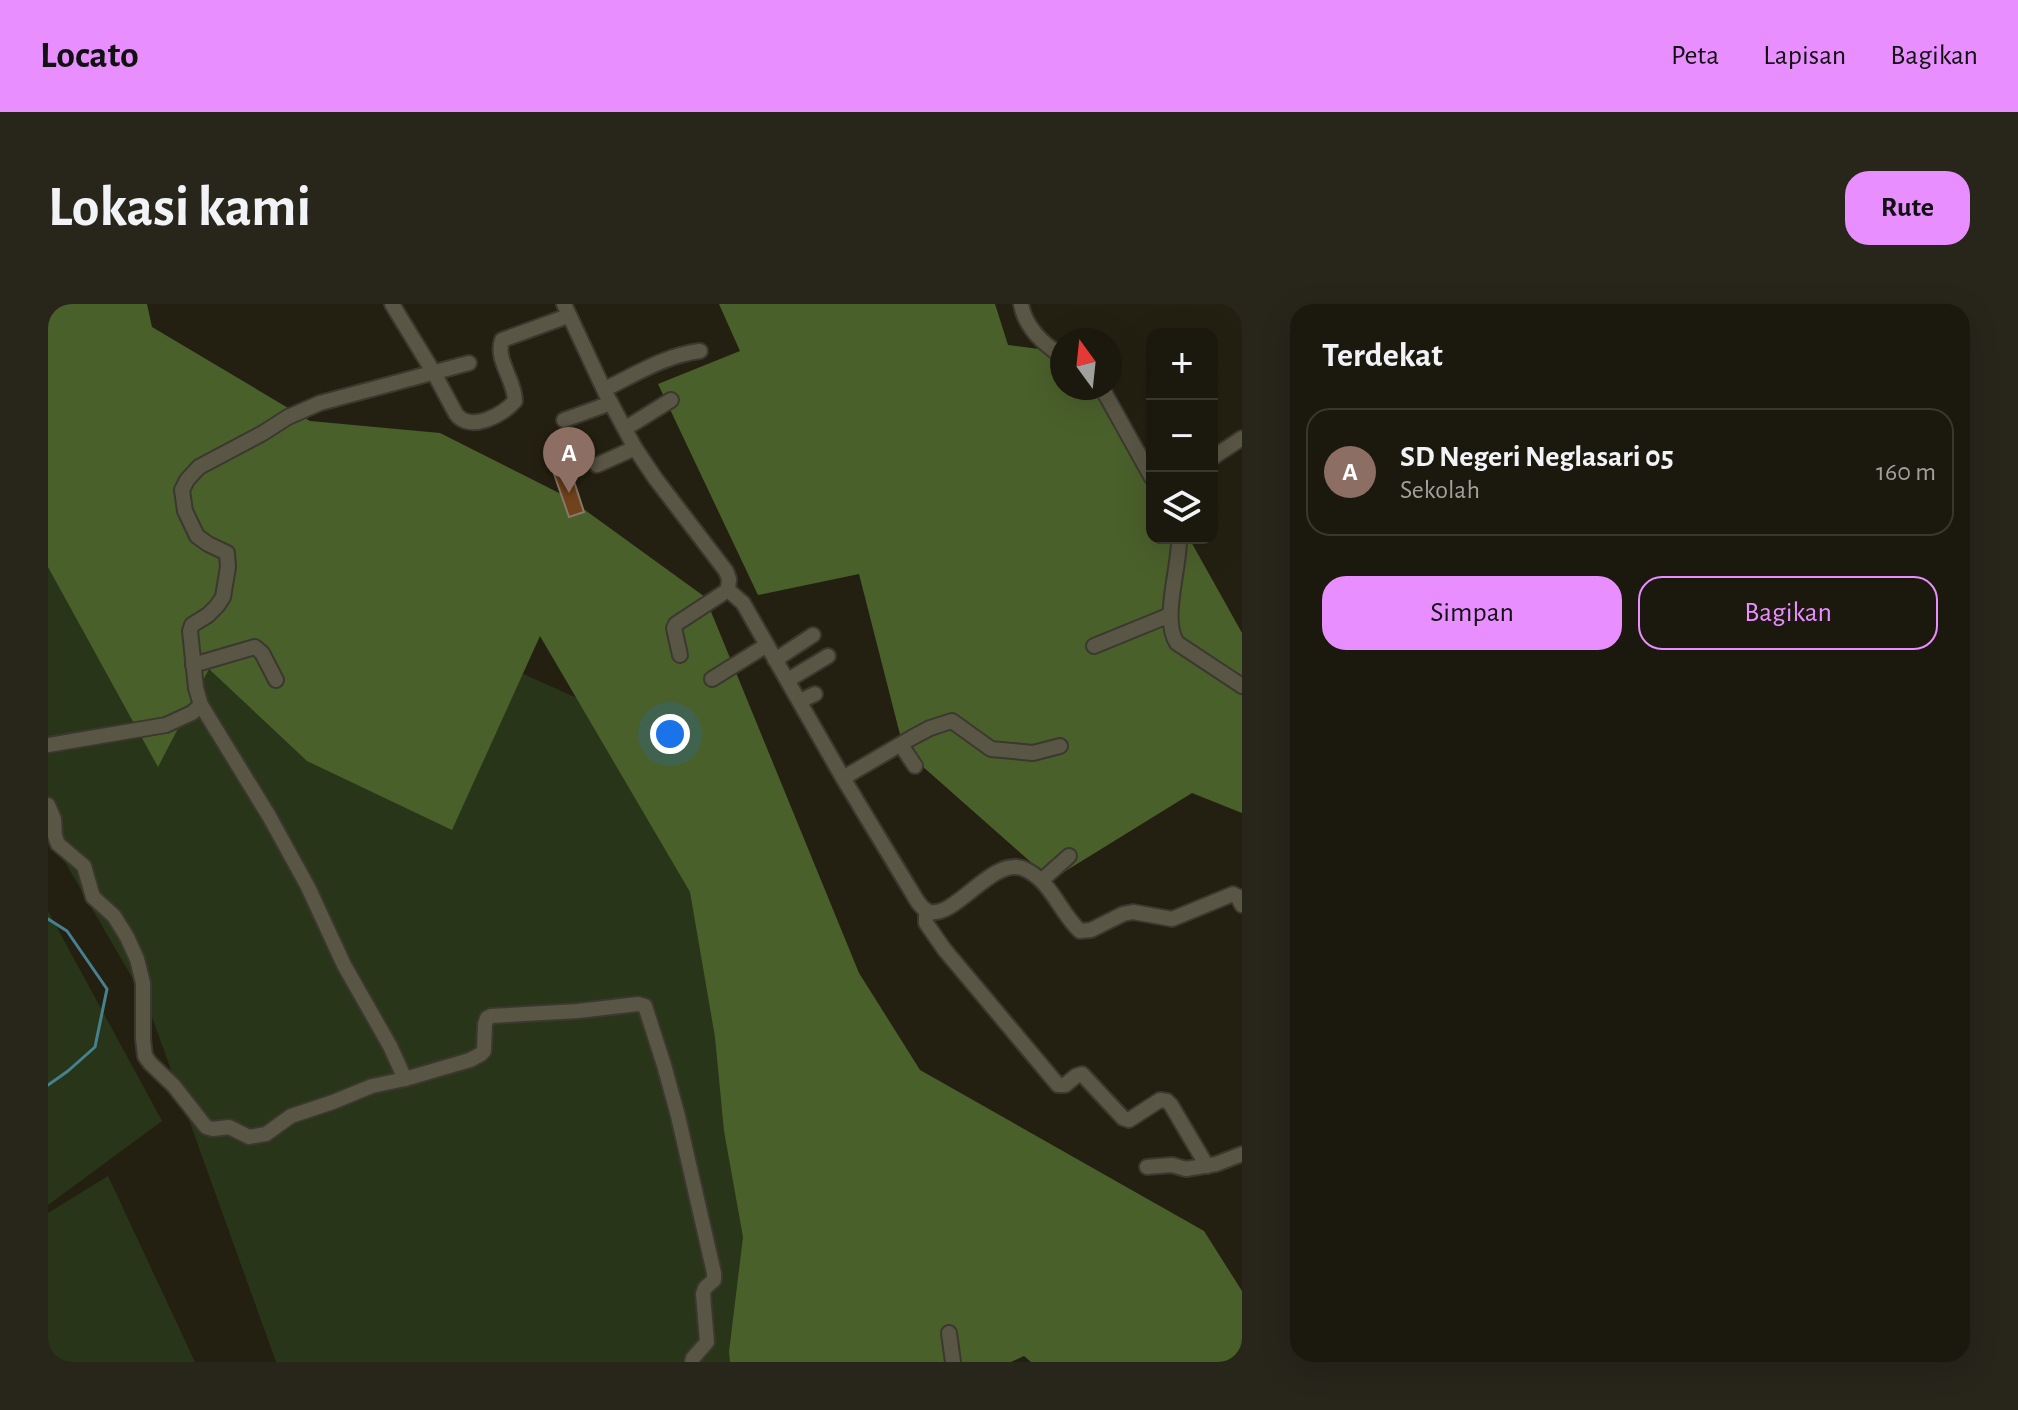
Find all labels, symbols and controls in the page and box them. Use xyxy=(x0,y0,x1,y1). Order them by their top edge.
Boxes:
text: Locato xyxy=(40,37,139,75)
text: Peta xyxy=(1671,42,1719,70)
text: Lapisan xyxy=(1763,42,1846,70)
text: Bagikan xyxy=(1890,42,1978,70)
button: Rute xyxy=(1845,171,1970,245)
text: Lokasi kami xyxy=(48,180,311,236)
north arrow xyxy=(1050,328,1122,400)
map controls xyxy=(1146,328,1218,544)
button: + xyxy=(1146,328,1218,400)
text: Terdekat xyxy=(1322,339,1443,373)
button: − xyxy=(1146,400,1218,472)
pin: A xyxy=(543,427,595,493)
text: SD Negeri Neglasari 05 xyxy=(1400,442,1674,472)
text: A xyxy=(1342,459,1358,485)
text: 160 m xyxy=(1876,459,1936,485)
button: layers xyxy=(1146,472,1218,544)
text: Sekolah xyxy=(1400,477,1480,503)
button: Simpan xyxy=(1322,576,1622,650)
button: Bagikan xyxy=(1638,576,1938,650)
your location xyxy=(650,714,690,754)

